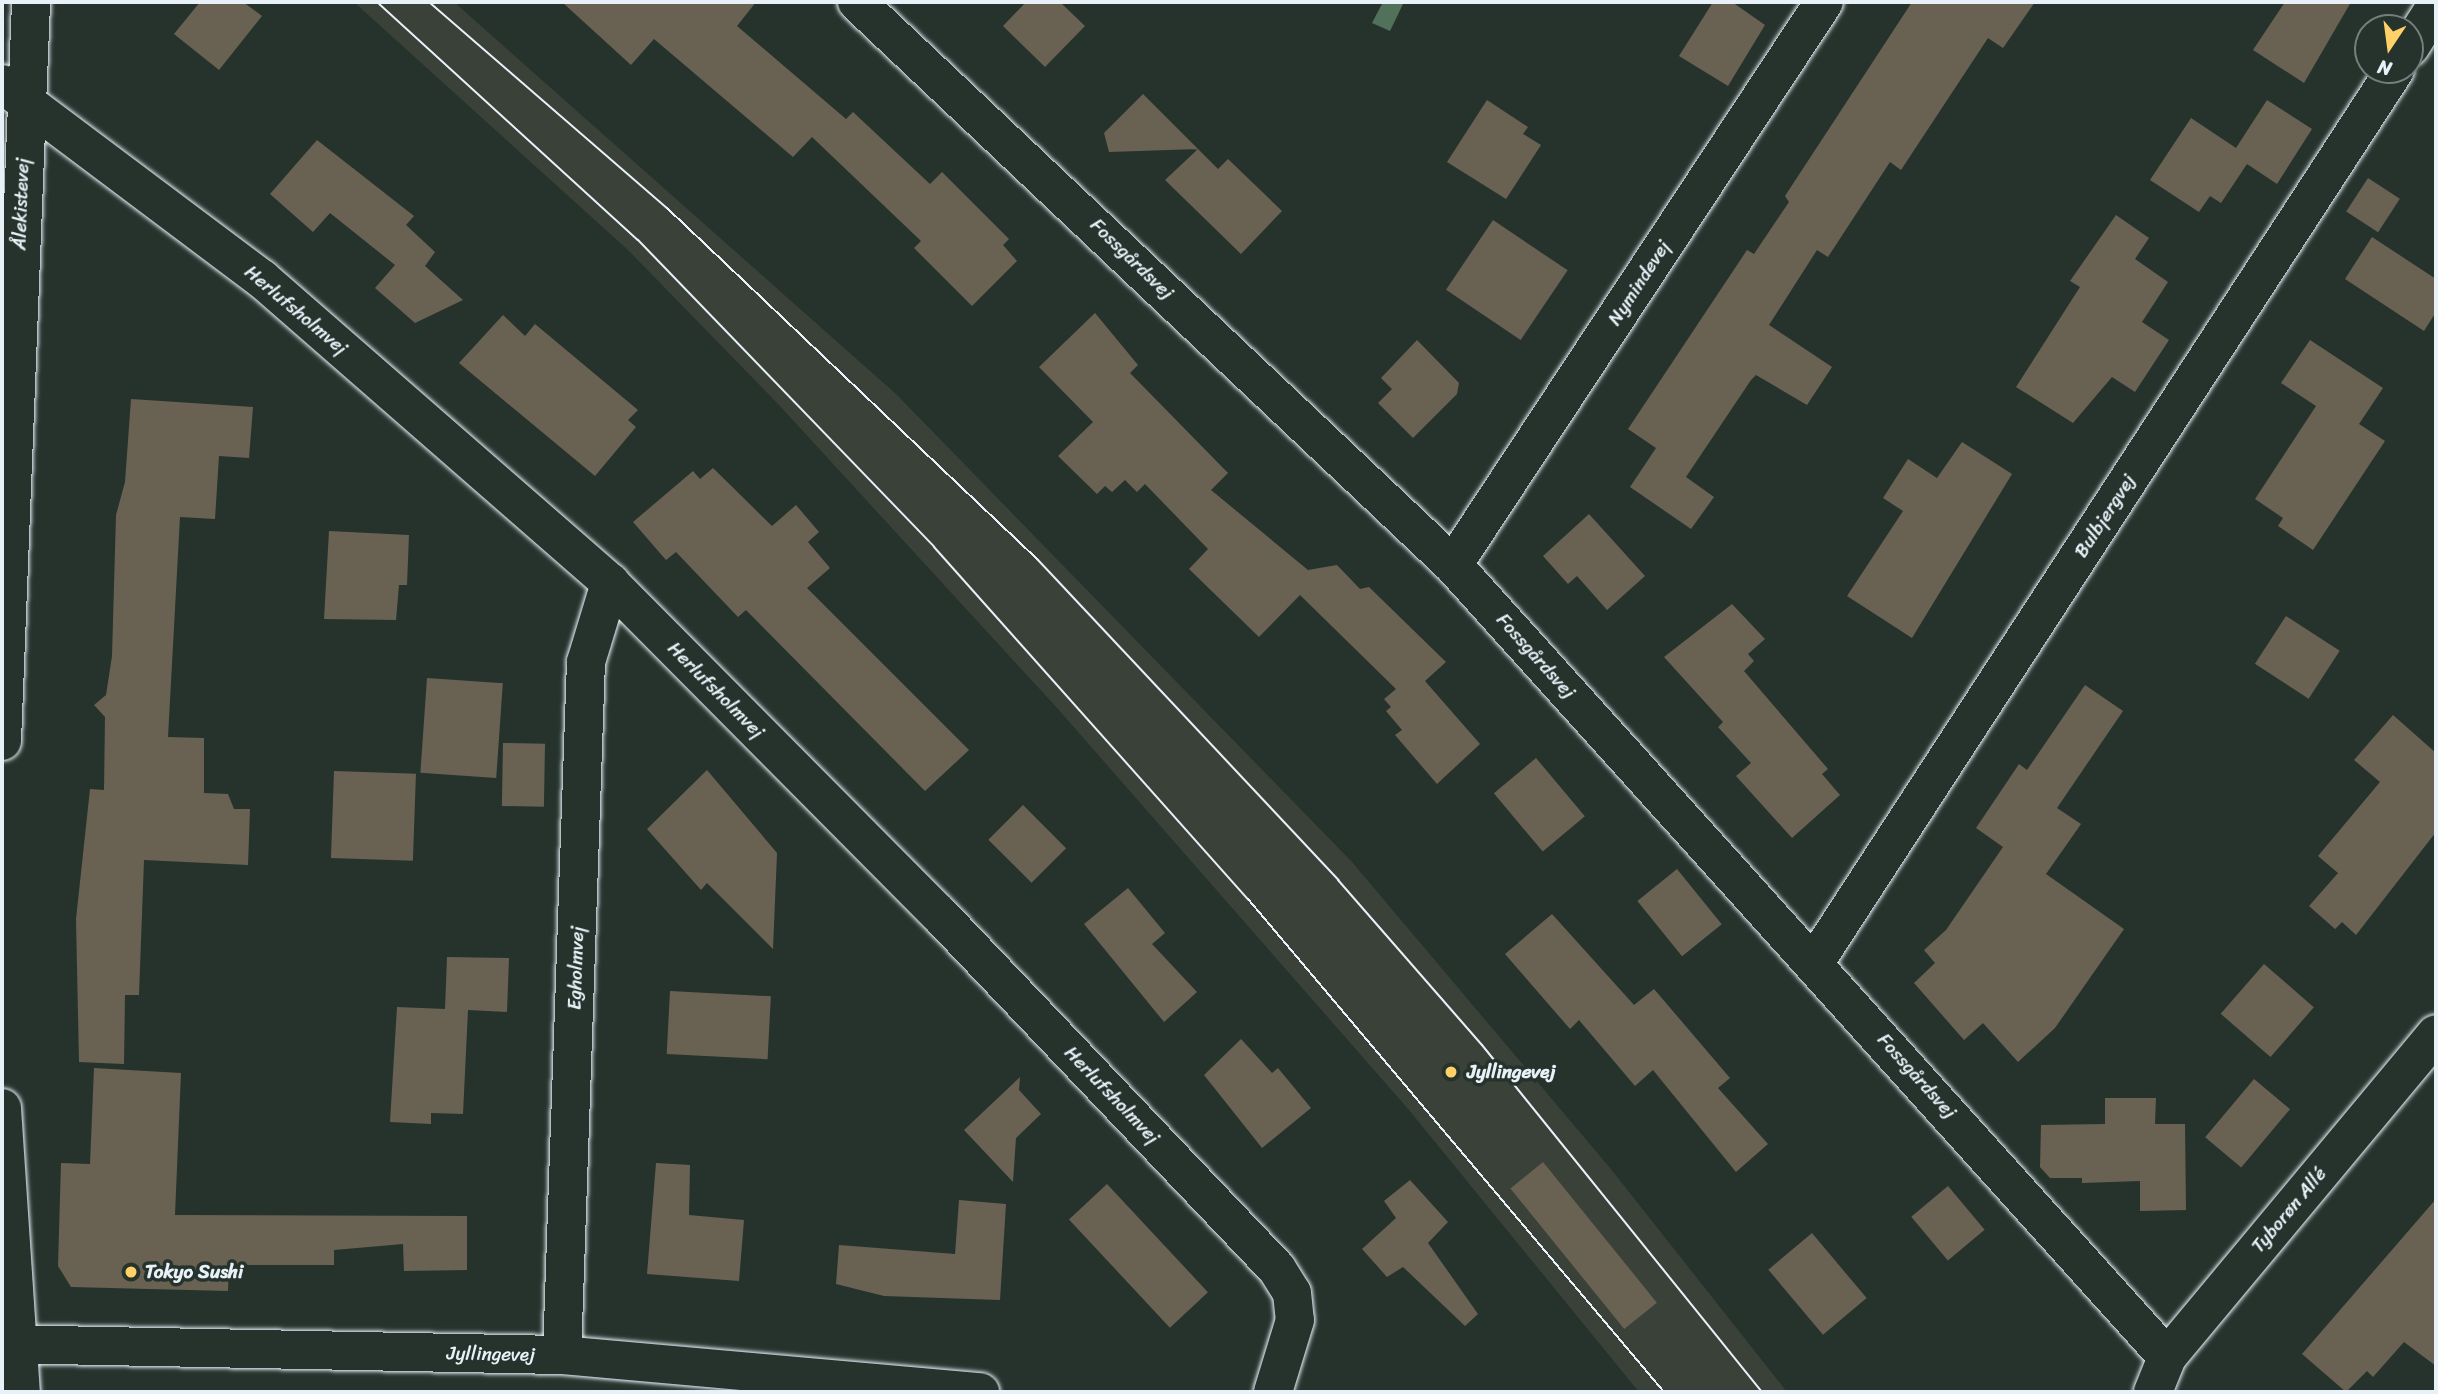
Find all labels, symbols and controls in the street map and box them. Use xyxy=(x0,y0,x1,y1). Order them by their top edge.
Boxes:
north arrow xyxy=(2354,14,2424,84)
text: N xyxy=(2374,50,2395,86)
street label: Ålekistevej xyxy=(8,157,34,251)
street label: Fossgårdsvej xyxy=(1086,214,1178,304)
street label: Nymindevej xyxy=(1603,236,1675,330)
street label: Herlufsholmvej xyxy=(240,260,352,360)
street label: Bulbjergvej xyxy=(2070,470,2140,562)
street label: Fossgårdsvej xyxy=(1492,609,1580,703)
street label: Herlufsholmvej xyxy=(663,637,769,743)
street label: Egholmvej xyxy=(563,926,589,1010)
street label: Fossgårdsvej xyxy=(1873,1029,1961,1123)
street label: Herlufsholmvej xyxy=(1060,1041,1164,1149)
place label: Jyllingevej xyxy=(1467,1061,1556,1083)
marker: Jyllingevej xyxy=(1441,1062,1461,1082)
street label: Tyborøn Allé xyxy=(2247,1163,2331,1257)
place label: Tokyo Sushi xyxy=(145,1261,244,1283)
marker: Tokyo Sushi xyxy=(123,1264,139,1280)
street label: Jyllingevej xyxy=(446,1342,536,1366)

